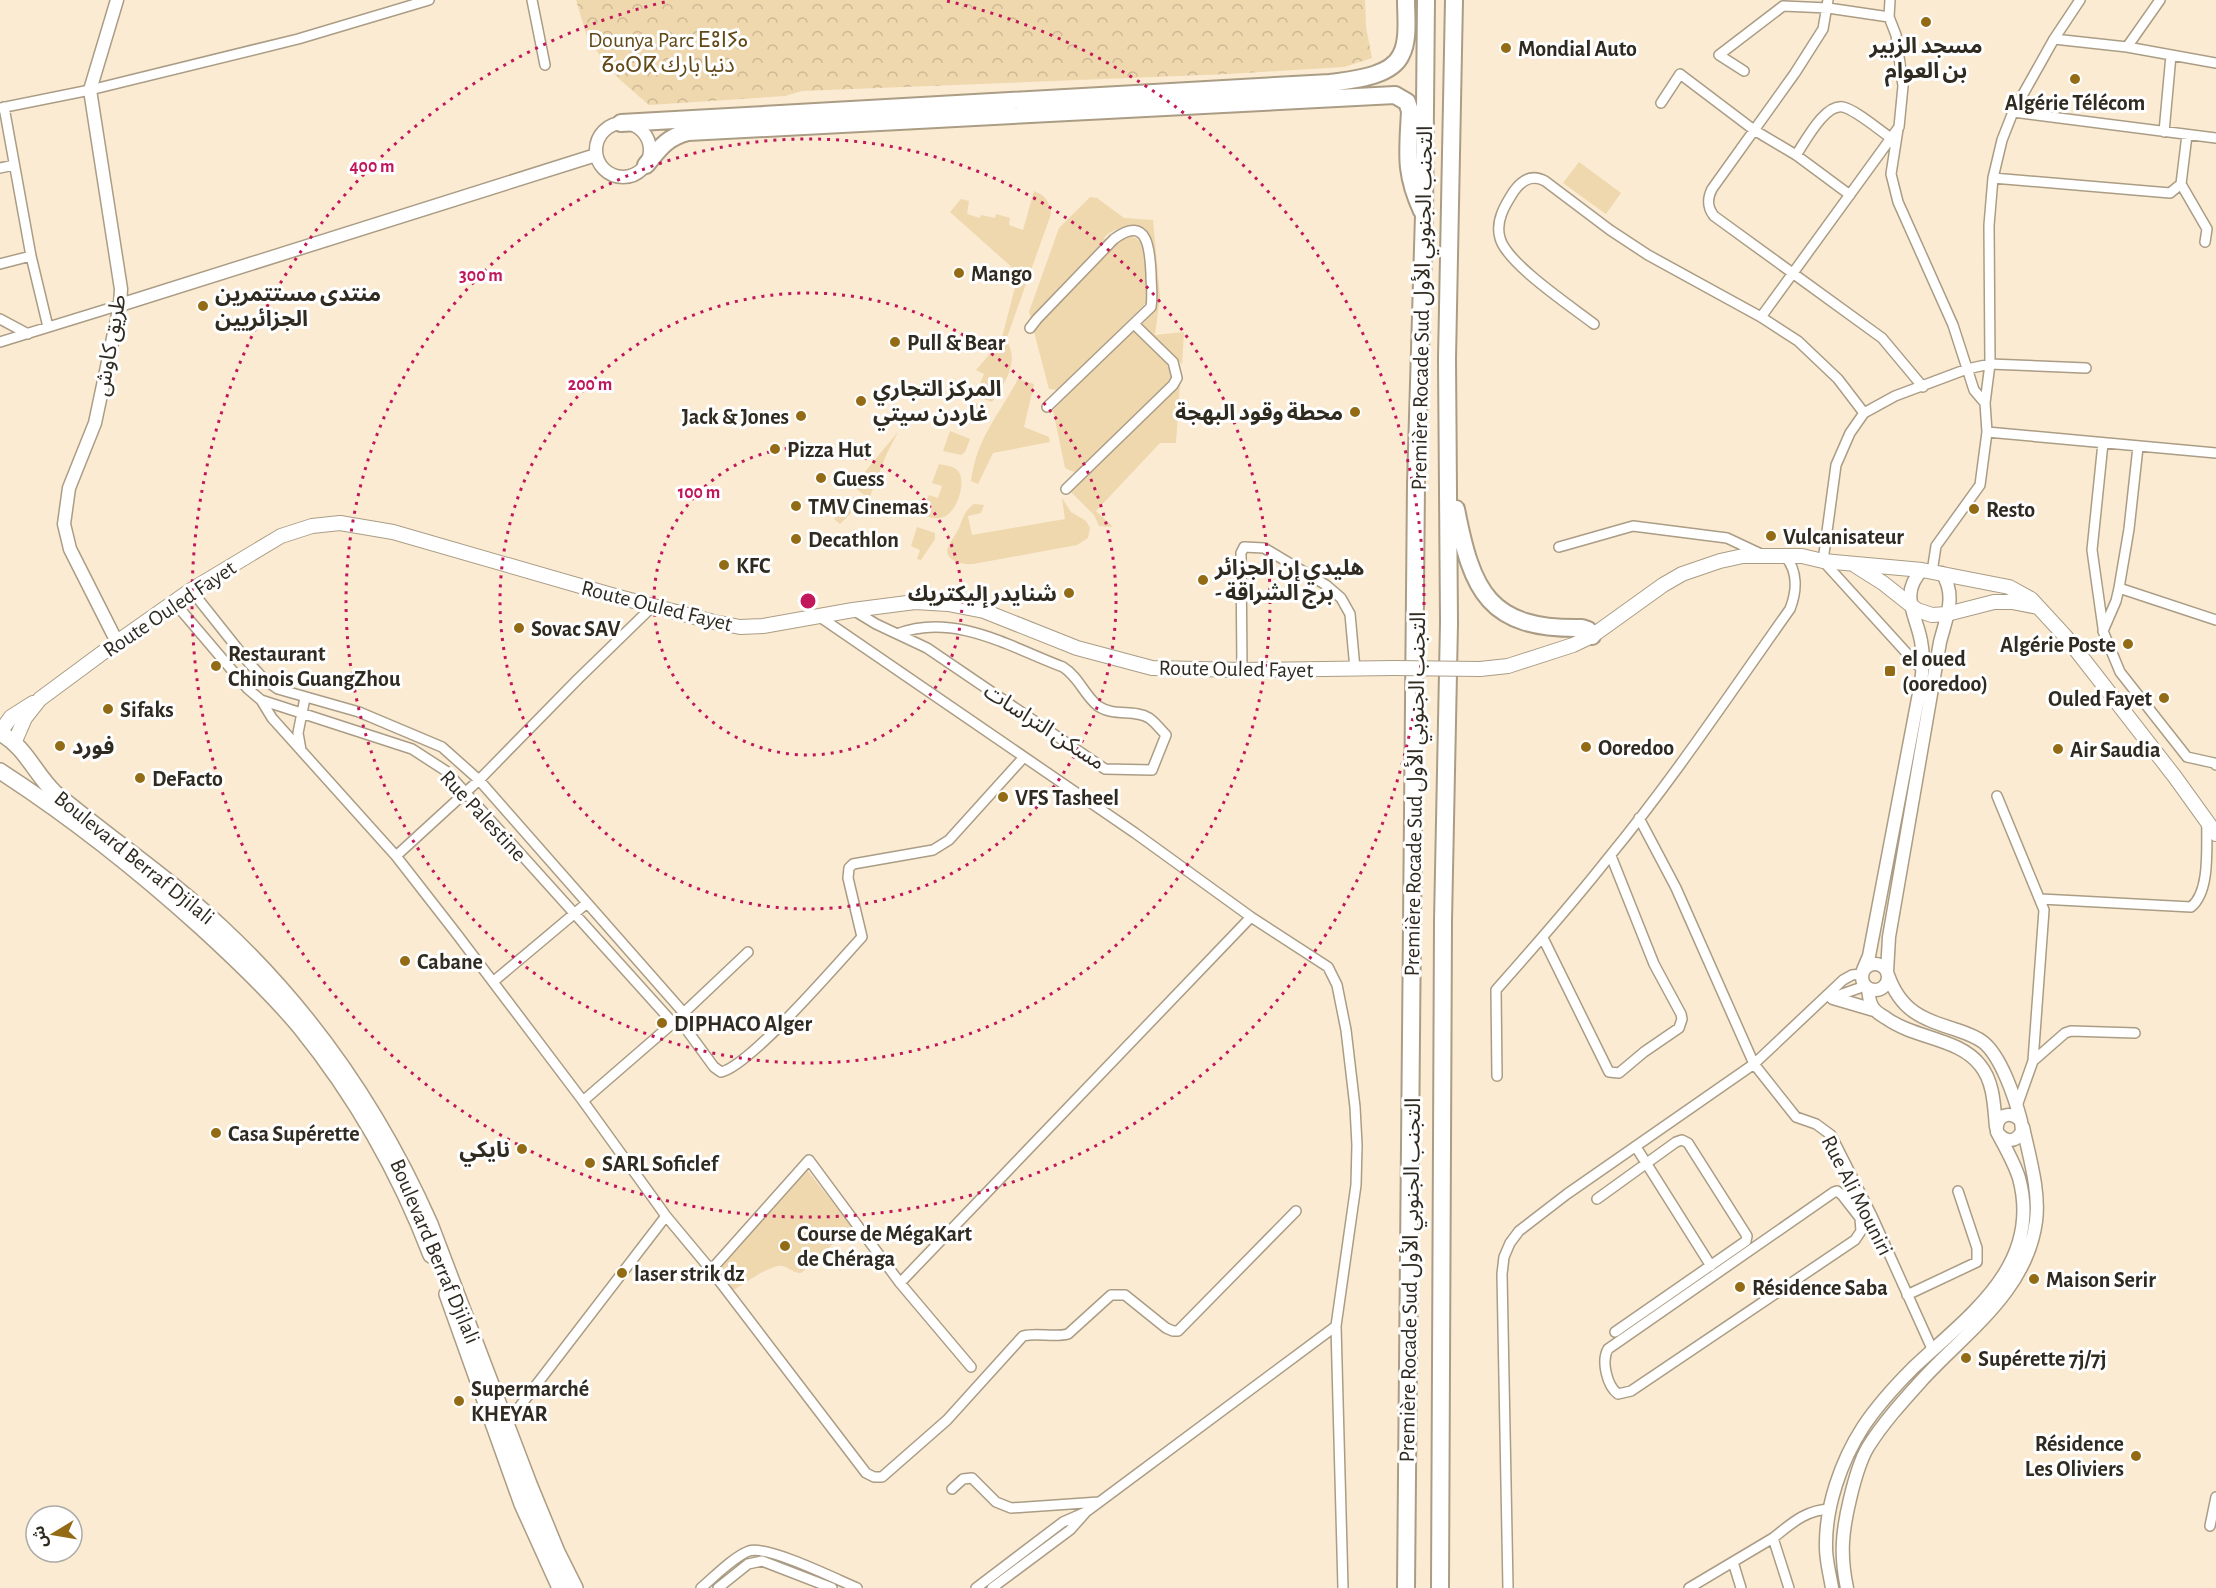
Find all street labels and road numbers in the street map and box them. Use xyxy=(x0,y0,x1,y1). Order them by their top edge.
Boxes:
street label: Première Rocade Sud التجنب الجنوبي الأول xyxy=(1407,125,1441,491)
street label: طريق كاوش xyxy=(90,293,132,398)
street label: Route Ouled Fayet xyxy=(99,556,240,661)
street label: Route Ouled Fayet xyxy=(579,577,734,635)
street label: Première Rocade Sud التجنب الجنوبي الأول xyxy=(1400,611,1434,977)
street label: Route Ouled Fayet xyxy=(1158,657,1314,681)
street label: مسكن التراسات xyxy=(980,680,1109,775)
street label: Rue Palestine xyxy=(436,766,531,865)
street label: Boulevard Berraf Djilali xyxy=(50,787,218,929)
street label: Première Rocade Sud التجنب الجنوبي الأول xyxy=(1395,1097,1429,1463)
street label: Rue Ali Mouniri xyxy=(1817,1132,1897,1259)
street label: Boulevard Berraf Djilali xyxy=(386,1156,484,1347)

